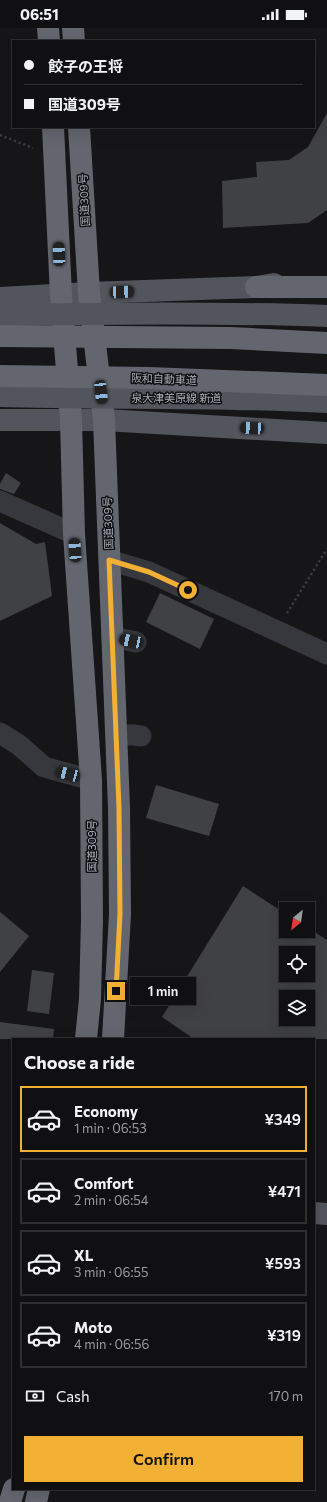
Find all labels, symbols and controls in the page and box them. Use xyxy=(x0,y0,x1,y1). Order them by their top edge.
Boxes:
text: 06:51 xyxy=(20,5,59,23)
text: 餃子の王将 xyxy=(48,57,123,75)
text: 国道309号 xyxy=(48,95,121,113)
street label: 国道309号 xyxy=(76,173,91,227)
car xyxy=(53,242,65,266)
car xyxy=(110,286,134,298)
street label: 阪和自動車道 xyxy=(131,371,197,386)
car xyxy=(94,379,108,405)
street label: 泉大津美原線 新道 xyxy=(131,391,221,404)
car xyxy=(240,421,264,435)
street label: 国道309号 xyxy=(100,496,115,550)
car xyxy=(68,538,82,562)
route start xyxy=(179,581,197,599)
car xyxy=(118,633,144,649)
car xyxy=(55,765,81,783)
street label: 国道309号 xyxy=(85,819,98,873)
north arrow xyxy=(279,902,315,938)
map controls xyxy=(279,902,315,1026)
button: locate xyxy=(279,946,315,982)
callout: 1 min xyxy=(130,977,196,1005)
route end xyxy=(107,982,125,1000)
text: 1 min xyxy=(148,983,178,999)
button: layers xyxy=(279,990,315,1026)
text: Choose a ride xyxy=(24,1051,135,1073)
icon: car xyxy=(26,1101,62,1137)
text: Economy xyxy=(74,1102,138,1120)
text: ¥349 xyxy=(264,1110,301,1128)
text: 1 min · 06:53 xyxy=(74,1120,147,1136)
icon: car xyxy=(26,1173,62,1209)
text: Comfort xyxy=(74,1174,134,1192)
text: ¥471 xyxy=(268,1182,301,1200)
text: 2 min · 06:54 xyxy=(74,1192,149,1208)
icon: car xyxy=(26,1245,62,1281)
text: XL xyxy=(74,1246,93,1264)
text: ¥593 xyxy=(265,1254,301,1272)
text: 3 min · 06:55 xyxy=(74,1264,148,1280)
icon: car xyxy=(26,1317,62,1353)
text: Moto xyxy=(74,1318,113,1336)
text: ¥319 xyxy=(267,1326,301,1344)
text: 4 min · 06:56 xyxy=(74,1336,149,1352)
icon: cash xyxy=(24,1385,46,1407)
text: Cash xyxy=(56,1387,90,1405)
text: 170 m xyxy=(268,1388,303,1404)
button: Confirm xyxy=(24,1436,303,1482)

